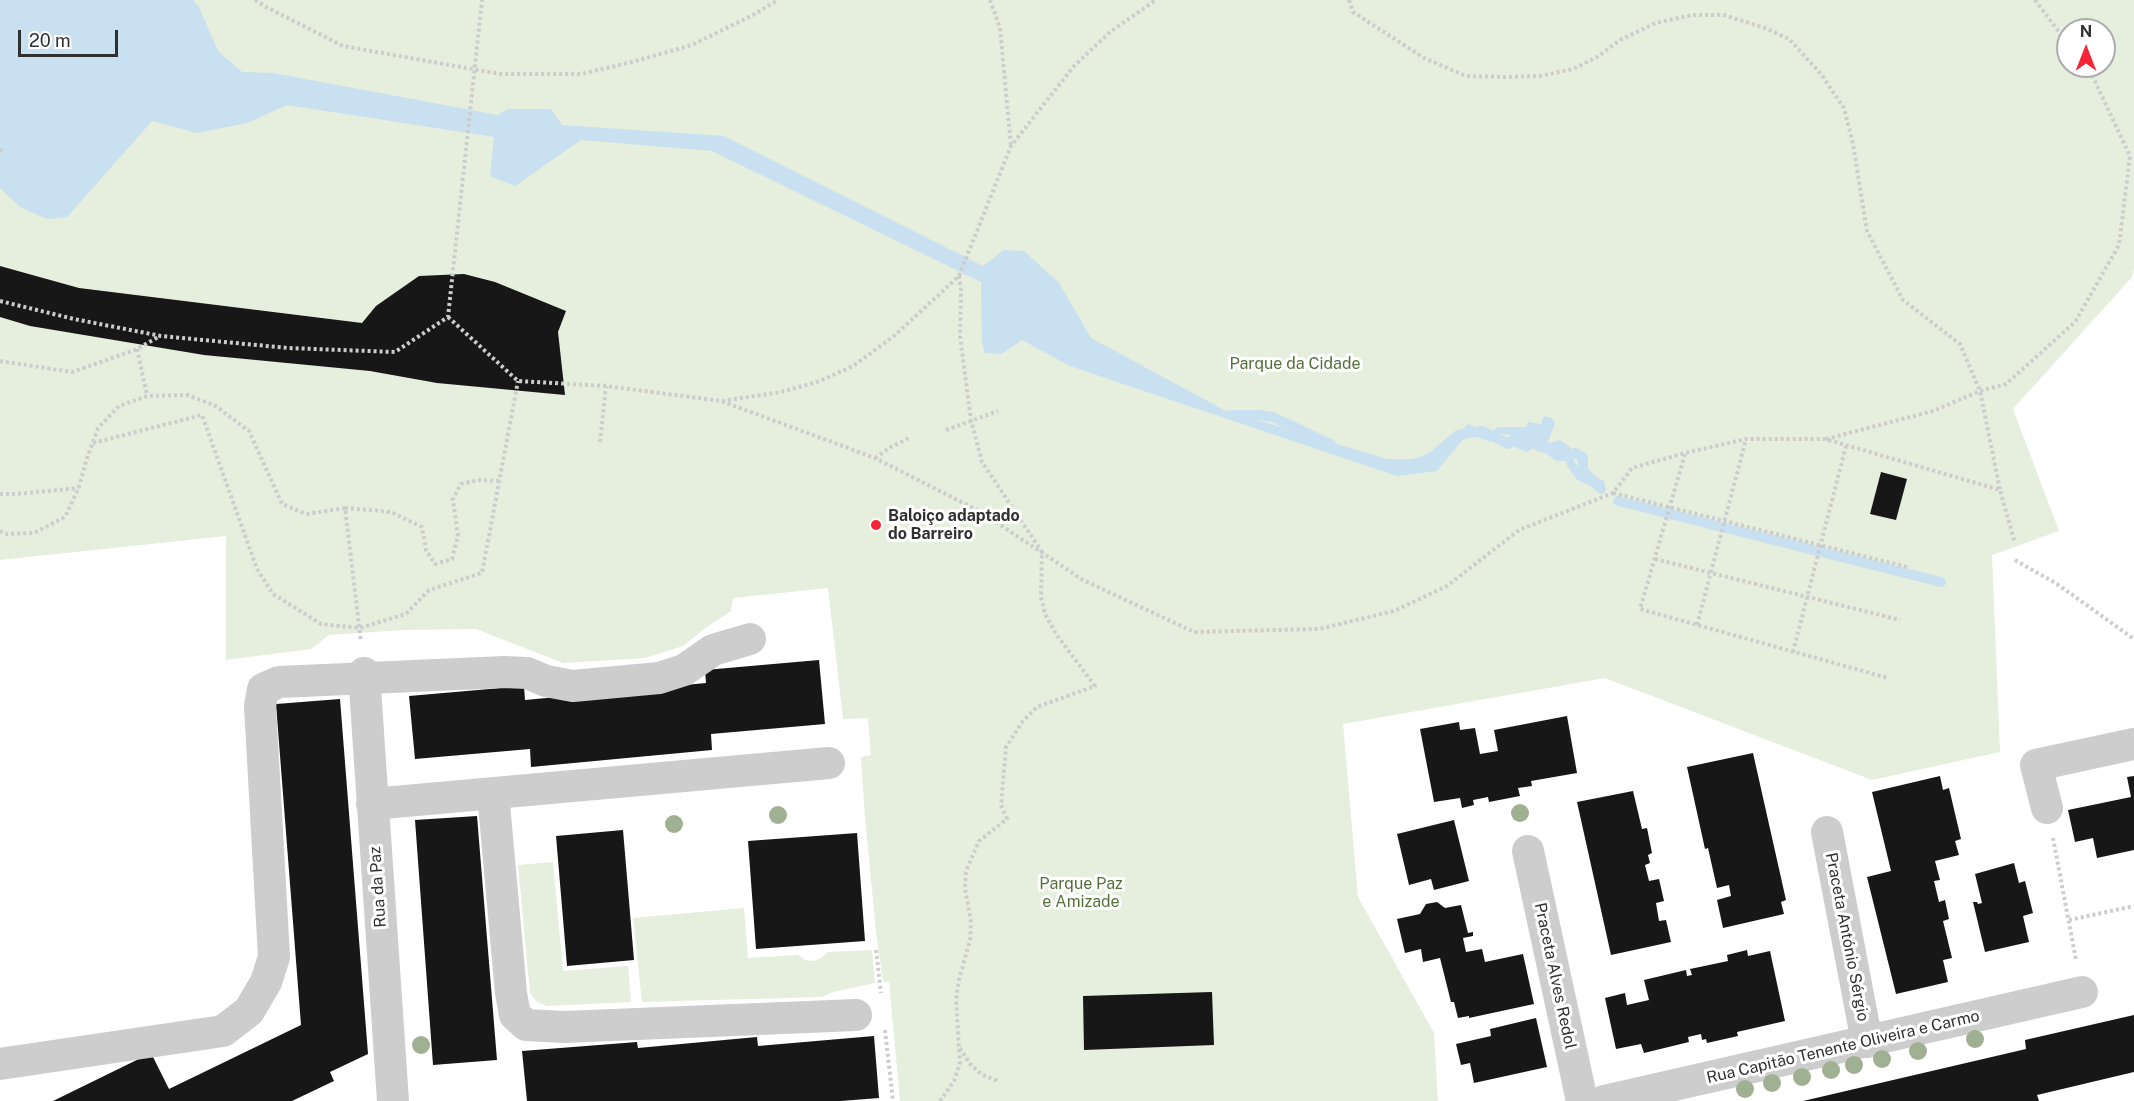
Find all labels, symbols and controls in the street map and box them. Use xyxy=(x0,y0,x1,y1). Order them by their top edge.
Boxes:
scale bar xyxy=(21,18,122,56)
north arrow xyxy=(2056,18,2116,78)
text: N xyxy=(2080,22,2092,41)
text: 20 m xyxy=(29,30,71,51)
park label: Parque da Cidade xyxy=(1229,354,1361,374)
place label: Baloiço adaptado do Barreiro xyxy=(888,506,1020,544)
marker: Baloiço adaptado do Barreiro xyxy=(869,518,883,532)
street label: Rua da Paz xyxy=(366,846,390,928)
street label: Praceta António Sérgio xyxy=(1821,851,1873,1023)
park label: Parque Paz e Amizade xyxy=(1039,874,1123,912)
street label: Praceta Alves Redol xyxy=(1530,901,1580,1051)
street label: Rua Capitão Tenente Oliveira e Carmo xyxy=(1705,1006,1981,1088)

